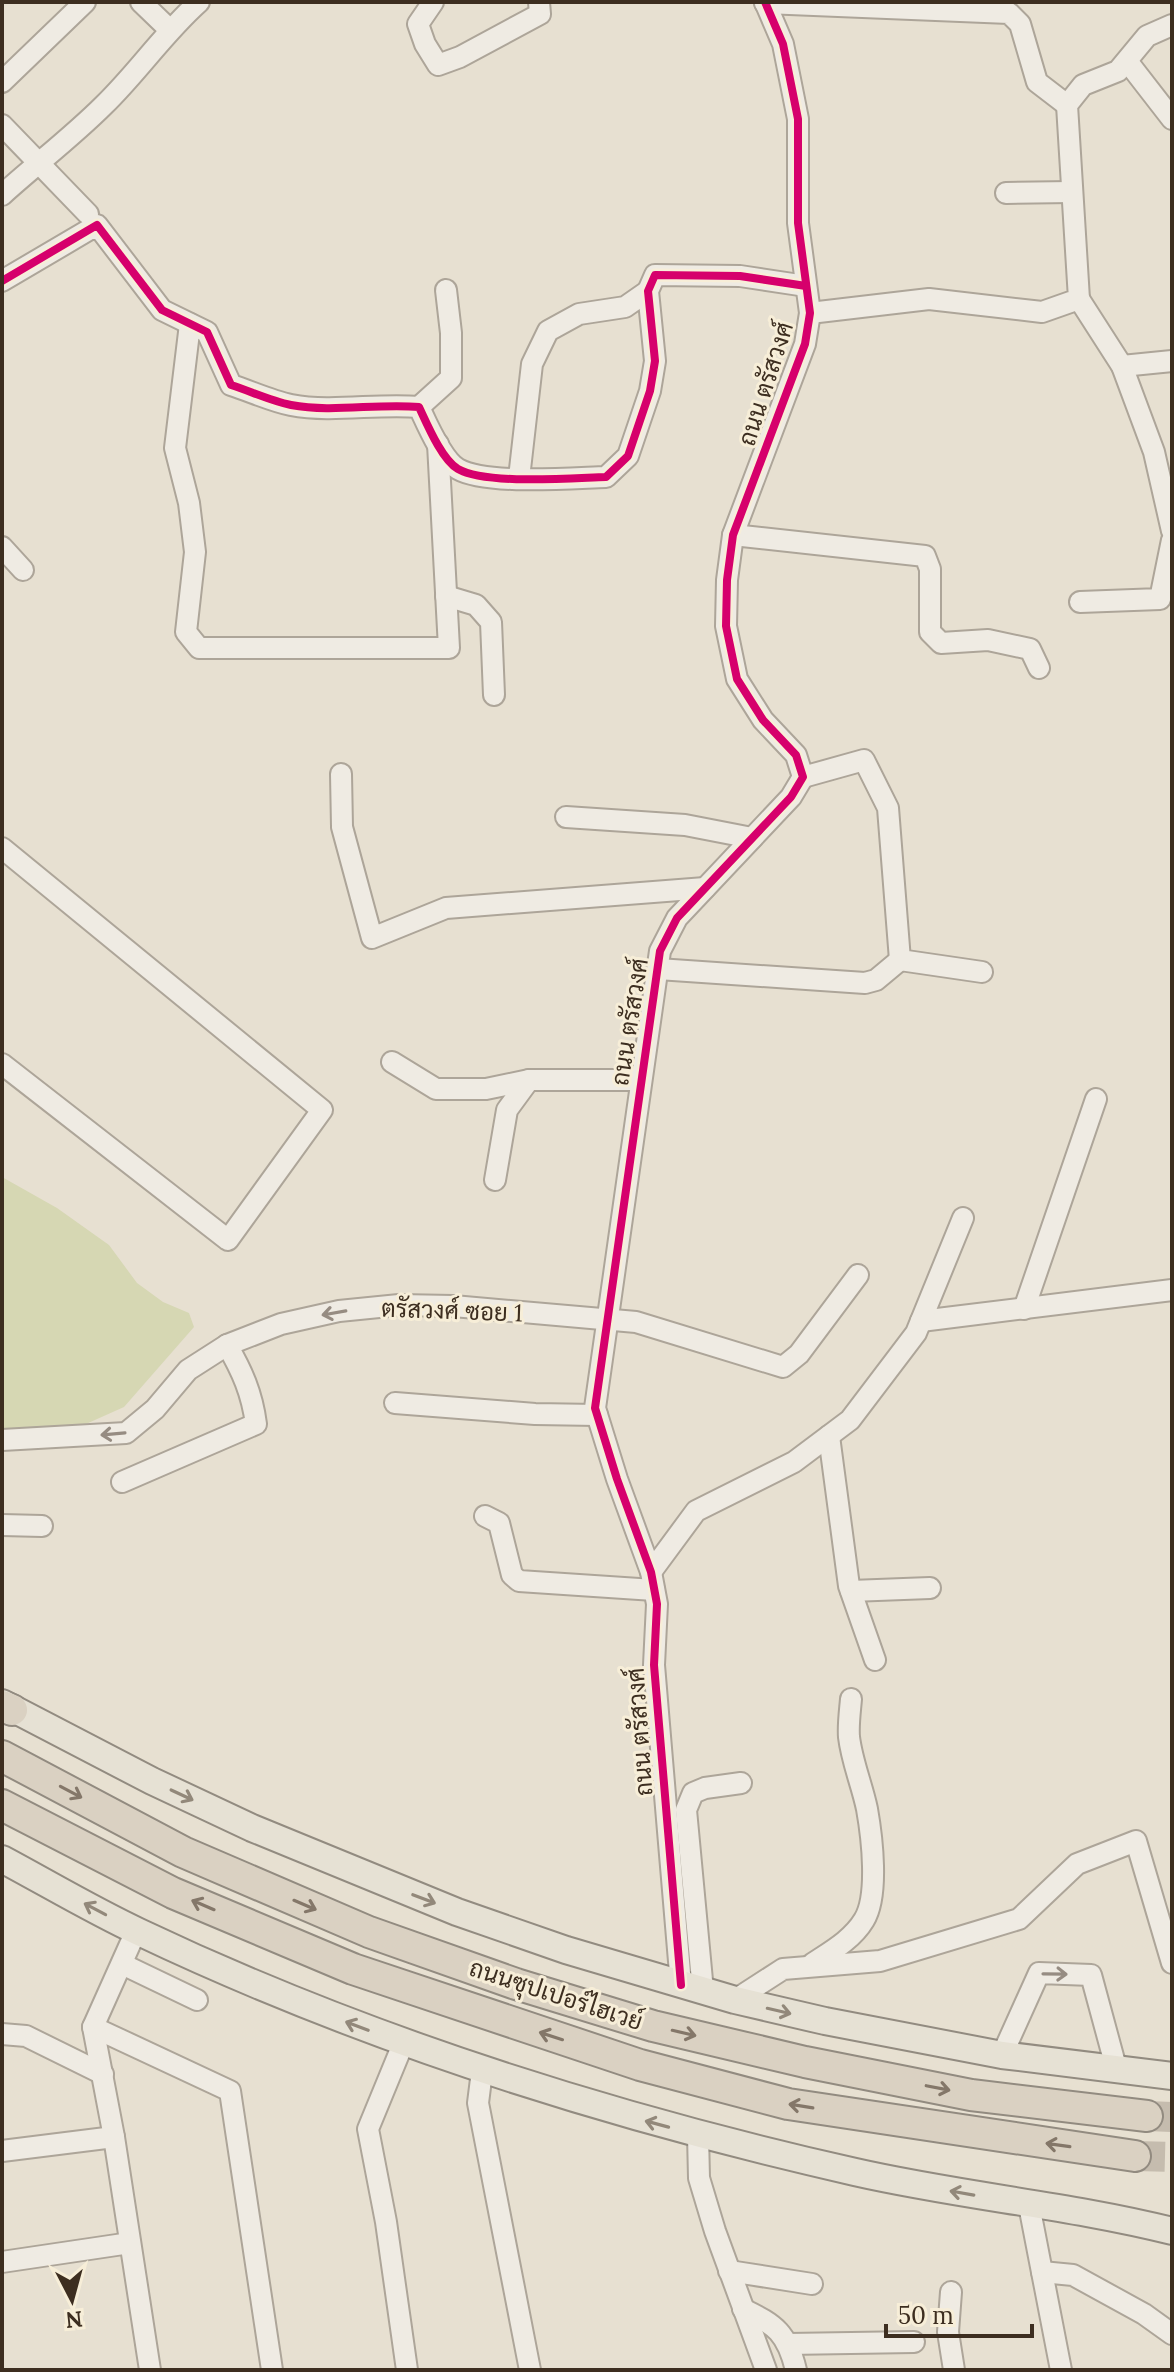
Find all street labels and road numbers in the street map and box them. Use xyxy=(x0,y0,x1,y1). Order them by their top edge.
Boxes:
street label: ถนน ตรัสวงศ์ xyxy=(731,318,800,450)
street label: ถนน ตรัสวงศ์ xyxy=(604,956,655,1088)
street label: ตรัสวงศ์ ซอย 1 xyxy=(381,1293,523,1328)
street label: ถนน ตรัสวงศ์ xyxy=(620,1667,659,1797)
street label: ถนนซุปเปอร์ไฮเวย์ xyxy=(465,1952,647,2038)

